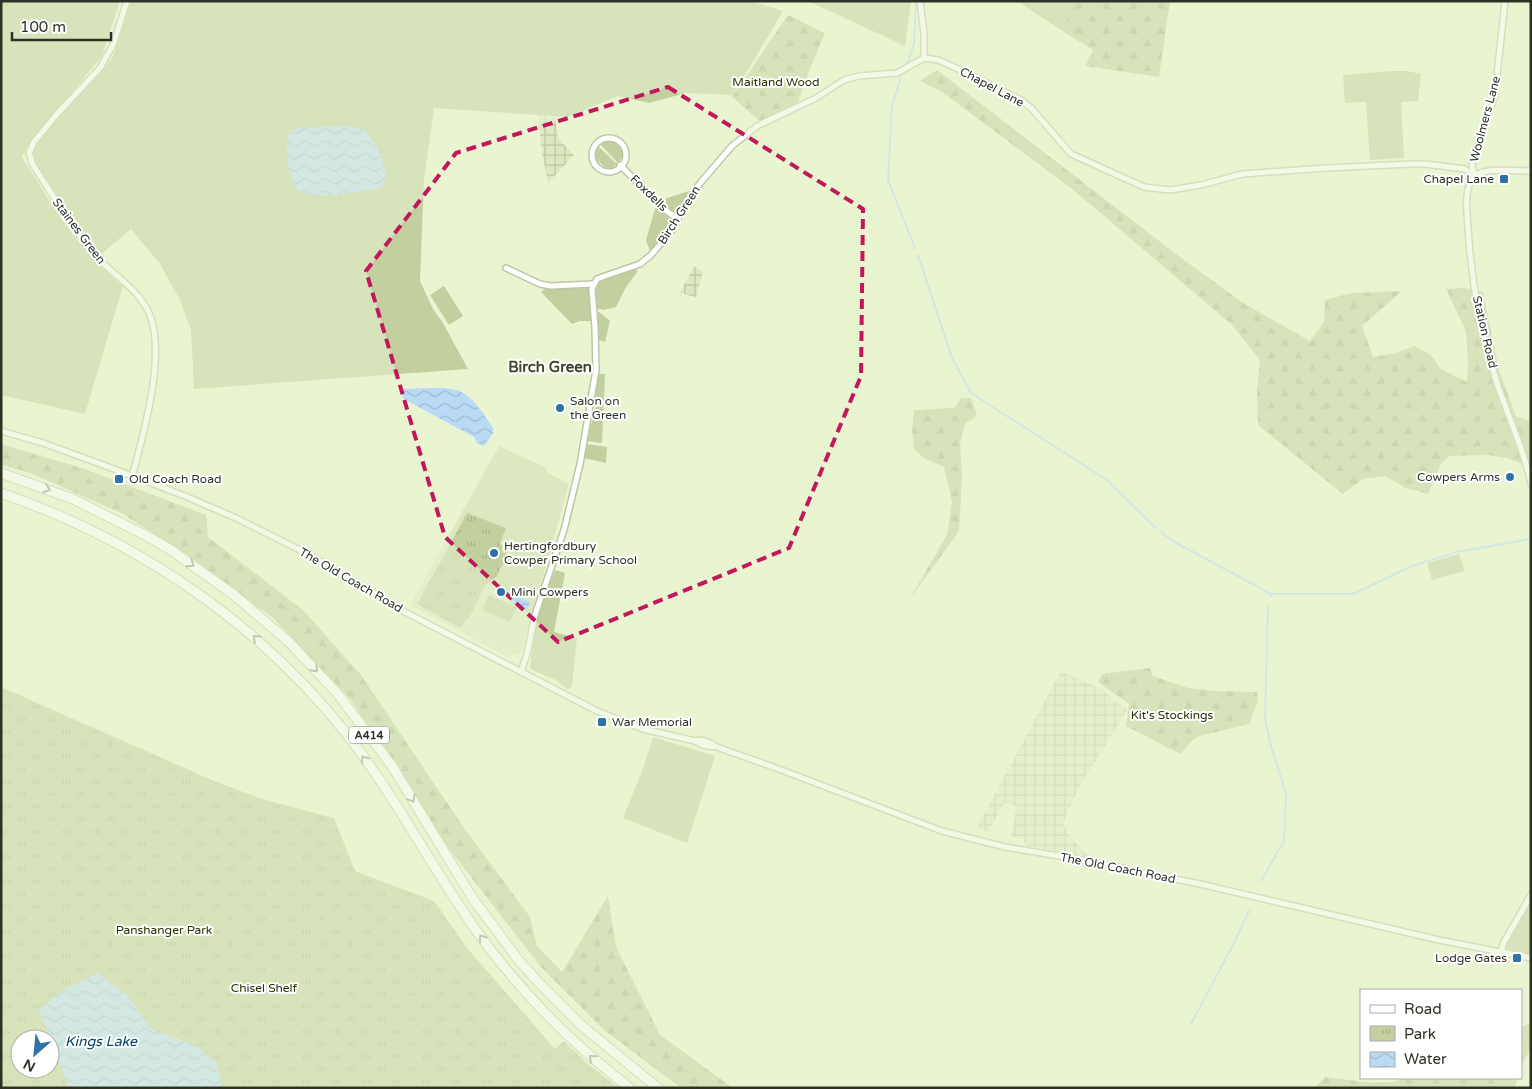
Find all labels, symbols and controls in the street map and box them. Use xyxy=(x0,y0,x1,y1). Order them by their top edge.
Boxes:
scale bar xyxy=(12,10,111,42)
text: 100 m xyxy=(20,18,66,36)
street label: Chapel Lane xyxy=(958,64,1027,110)
street label: Woolmers Lane xyxy=(1467,74,1503,163)
park label: Maitland Wood xyxy=(732,75,820,89)
street label: Foxdells xyxy=(627,172,671,214)
place label: Chapel Lane xyxy=(1423,172,1494,186)
marker: Chapel Lane xyxy=(1498,173,1510,185)
street label: Birch Green xyxy=(655,183,703,247)
street label: Staines Green xyxy=(50,195,108,267)
street label: Station Road xyxy=(1470,294,1500,370)
district label: Birch Green xyxy=(508,358,592,376)
place label: Salon on the Green xyxy=(570,394,626,422)
marker: Salon on the Green xyxy=(554,402,566,414)
place label: Cowpers Arms xyxy=(1417,470,1500,484)
marker: Cowpers Arms xyxy=(1504,471,1516,483)
place label: Old Coach Road xyxy=(129,472,222,486)
marker: Old Coach Road xyxy=(113,473,125,485)
one-way arrow xyxy=(43,483,51,493)
place label: Hertingfordbury Cowper Primary School xyxy=(504,539,637,567)
street label: The Old Coach Road xyxy=(297,545,405,615)
marker: Hertingfordbury Cowper Primary School xyxy=(488,547,500,559)
one-way arrow xyxy=(185,558,195,567)
place label: Mini Cowpers xyxy=(511,585,589,599)
marker: Mini Cowpers xyxy=(495,586,507,598)
one-way arrow xyxy=(252,635,261,644)
one-way arrow xyxy=(309,663,318,672)
park label: Kit's Stockings xyxy=(1131,708,1214,722)
place label: War Memorial xyxy=(612,715,692,729)
marker: War Memorial xyxy=(596,716,608,728)
road number: A414 xyxy=(349,726,389,744)
one-way arrow xyxy=(361,755,370,765)
one-way arrow xyxy=(405,793,415,802)
street label: The Old Coach Road xyxy=(1059,850,1177,886)
park label: Panshanger Park xyxy=(116,923,213,937)
one-way arrow xyxy=(479,934,488,944)
place label: Lodge Gates xyxy=(1435,951,1507,965)
marker: Lodge Gates xyxy=(1511,952,1523,964)
park label: Chisel Shelf xyxy=(231,981,298,995)
legend xyxy=(1360,989,1522,1079)
text: Road xyxy=(1404,1000,1442,1018)
text: Park xyxy=(1404,1025,1436,1043)
north arrow xyxy=(10,1029,60,1079)
water label: Kings Lake xyxy=(65,1033,138,1050)
text: Water xyxy=(1404,1050,1447,1068)
text: N xyxy=(20,1055,38,1075)
one-way arrow xyxy=(588,1055,597,1064)

